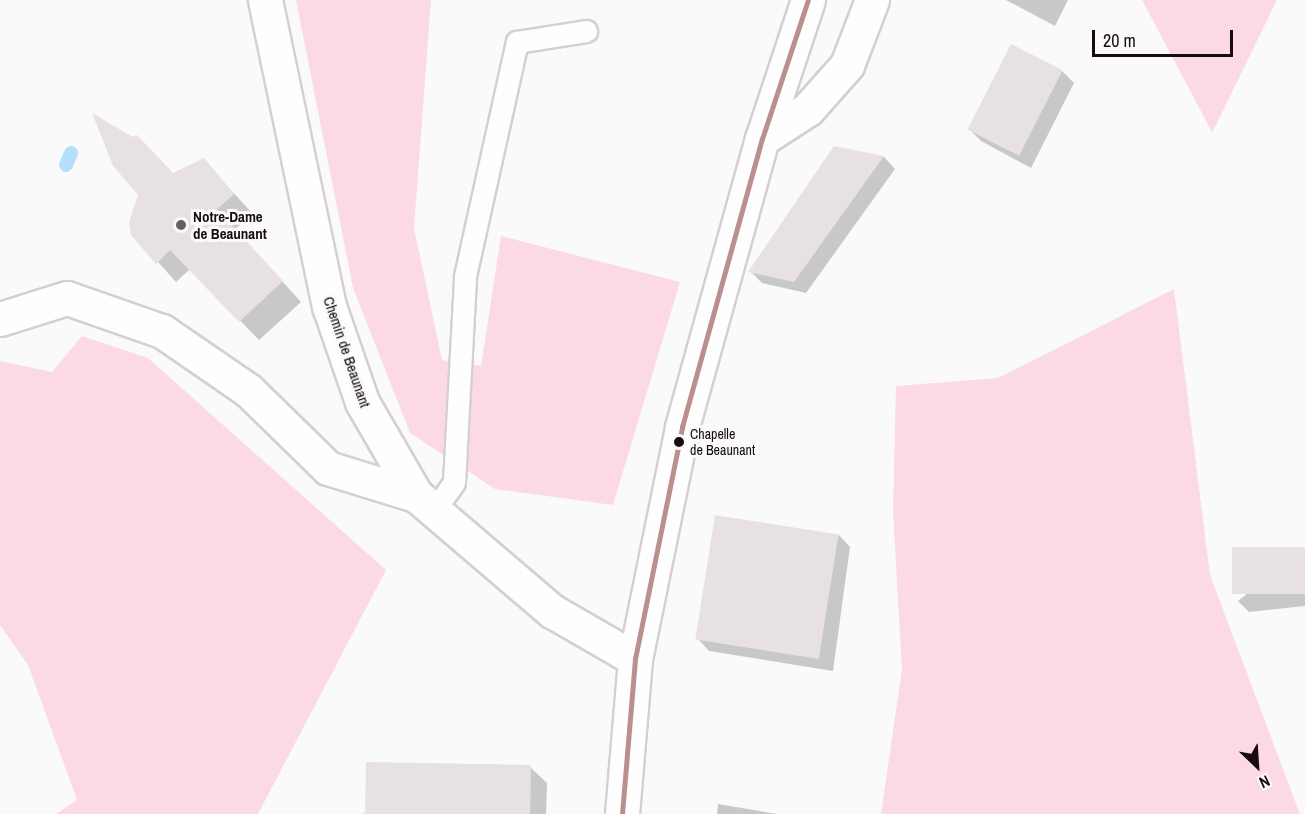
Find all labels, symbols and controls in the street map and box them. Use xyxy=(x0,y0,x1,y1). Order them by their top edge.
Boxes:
scale bar xyxy=(1095,18,1236,56)
text: 20 m xyxy=(1103,28,1136,53)
place label: Notre-Dame de Beaunant xyxy=(193,207,267,242)
marker: Notre-Dame de Beaunant xyxy=(174,218,188,232)
street label: Chemin de Beaunant xyxy=(320,294,374,410)
place label: Chapelle de Beaunant xyxy=(690,426,755,458)
marker: Chapelle de Beaunant xyxy=(673,436,685,448)
north arrow xyxy=(1227,736,1287,796)
text: N xyxy=(1256,770,1274,794)

